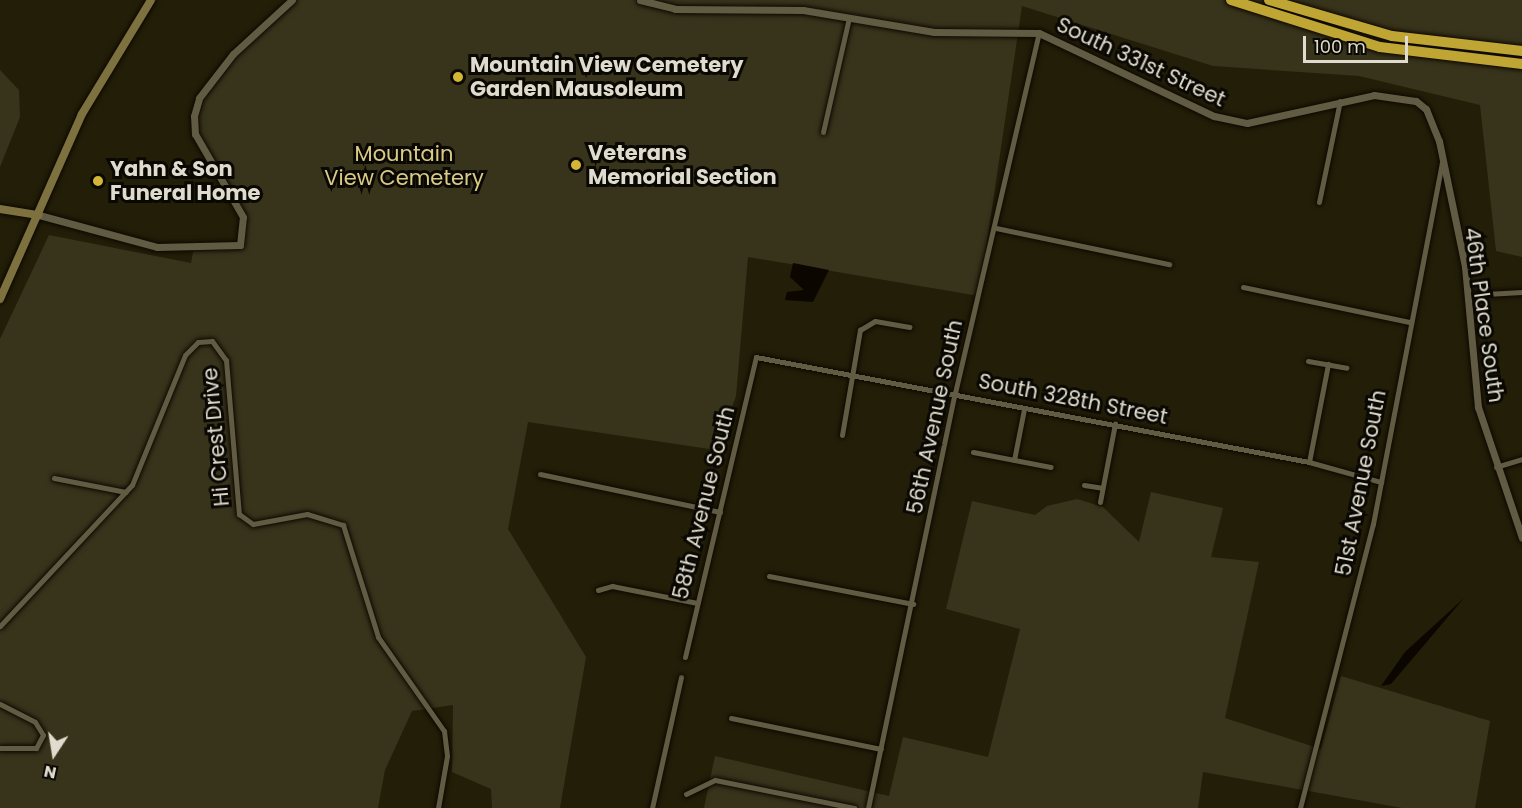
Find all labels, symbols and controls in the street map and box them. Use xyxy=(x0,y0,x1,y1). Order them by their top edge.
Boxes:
street label: South 331st Street xyxy=(1053,12,1229,112)
scale bar xyxy=(1306,24,1411,62)
text: 100 m xyxy=(1314,34,1366,59)
place label: Mountain View Cemetery Garden Mausoleum xyxy=(470,52,743,102)
marker: Mountain View Cemetery Garden Mausoleum xyxy=(451,70,465,84)
place label: Veterans Memorial Section xyxy=(588,140,777,190)
park label: Mountain View Cemetery xyxy=(324,141,484,191)
place label: Yahn & Son Funeral Home xyxy=(110,156,261,206)
marker: Veterans Memorial Section xyxy=(569,158,583,172)
marker: Yahn & Son Funeral Home xyxy=(91,174,105,188)
street label: 46th Place South xyxy=(1459,226,1509,404)
street label: 56th Avenue South xyxy=(902,318,968,516)
street label: Hi Crest Drive xyxy=(197,367,235,507)
street label: South 328th Street xyxy=(976,368,1170,430)
street label: 51st Avenue South xyxy=(1331,388,1391,578)
street label: 58th Avenue South xyxy=(668,404,740,602)
north arrow xyxy=(24,724,84,784)
text: N xyxy=(42,760,58,785)

